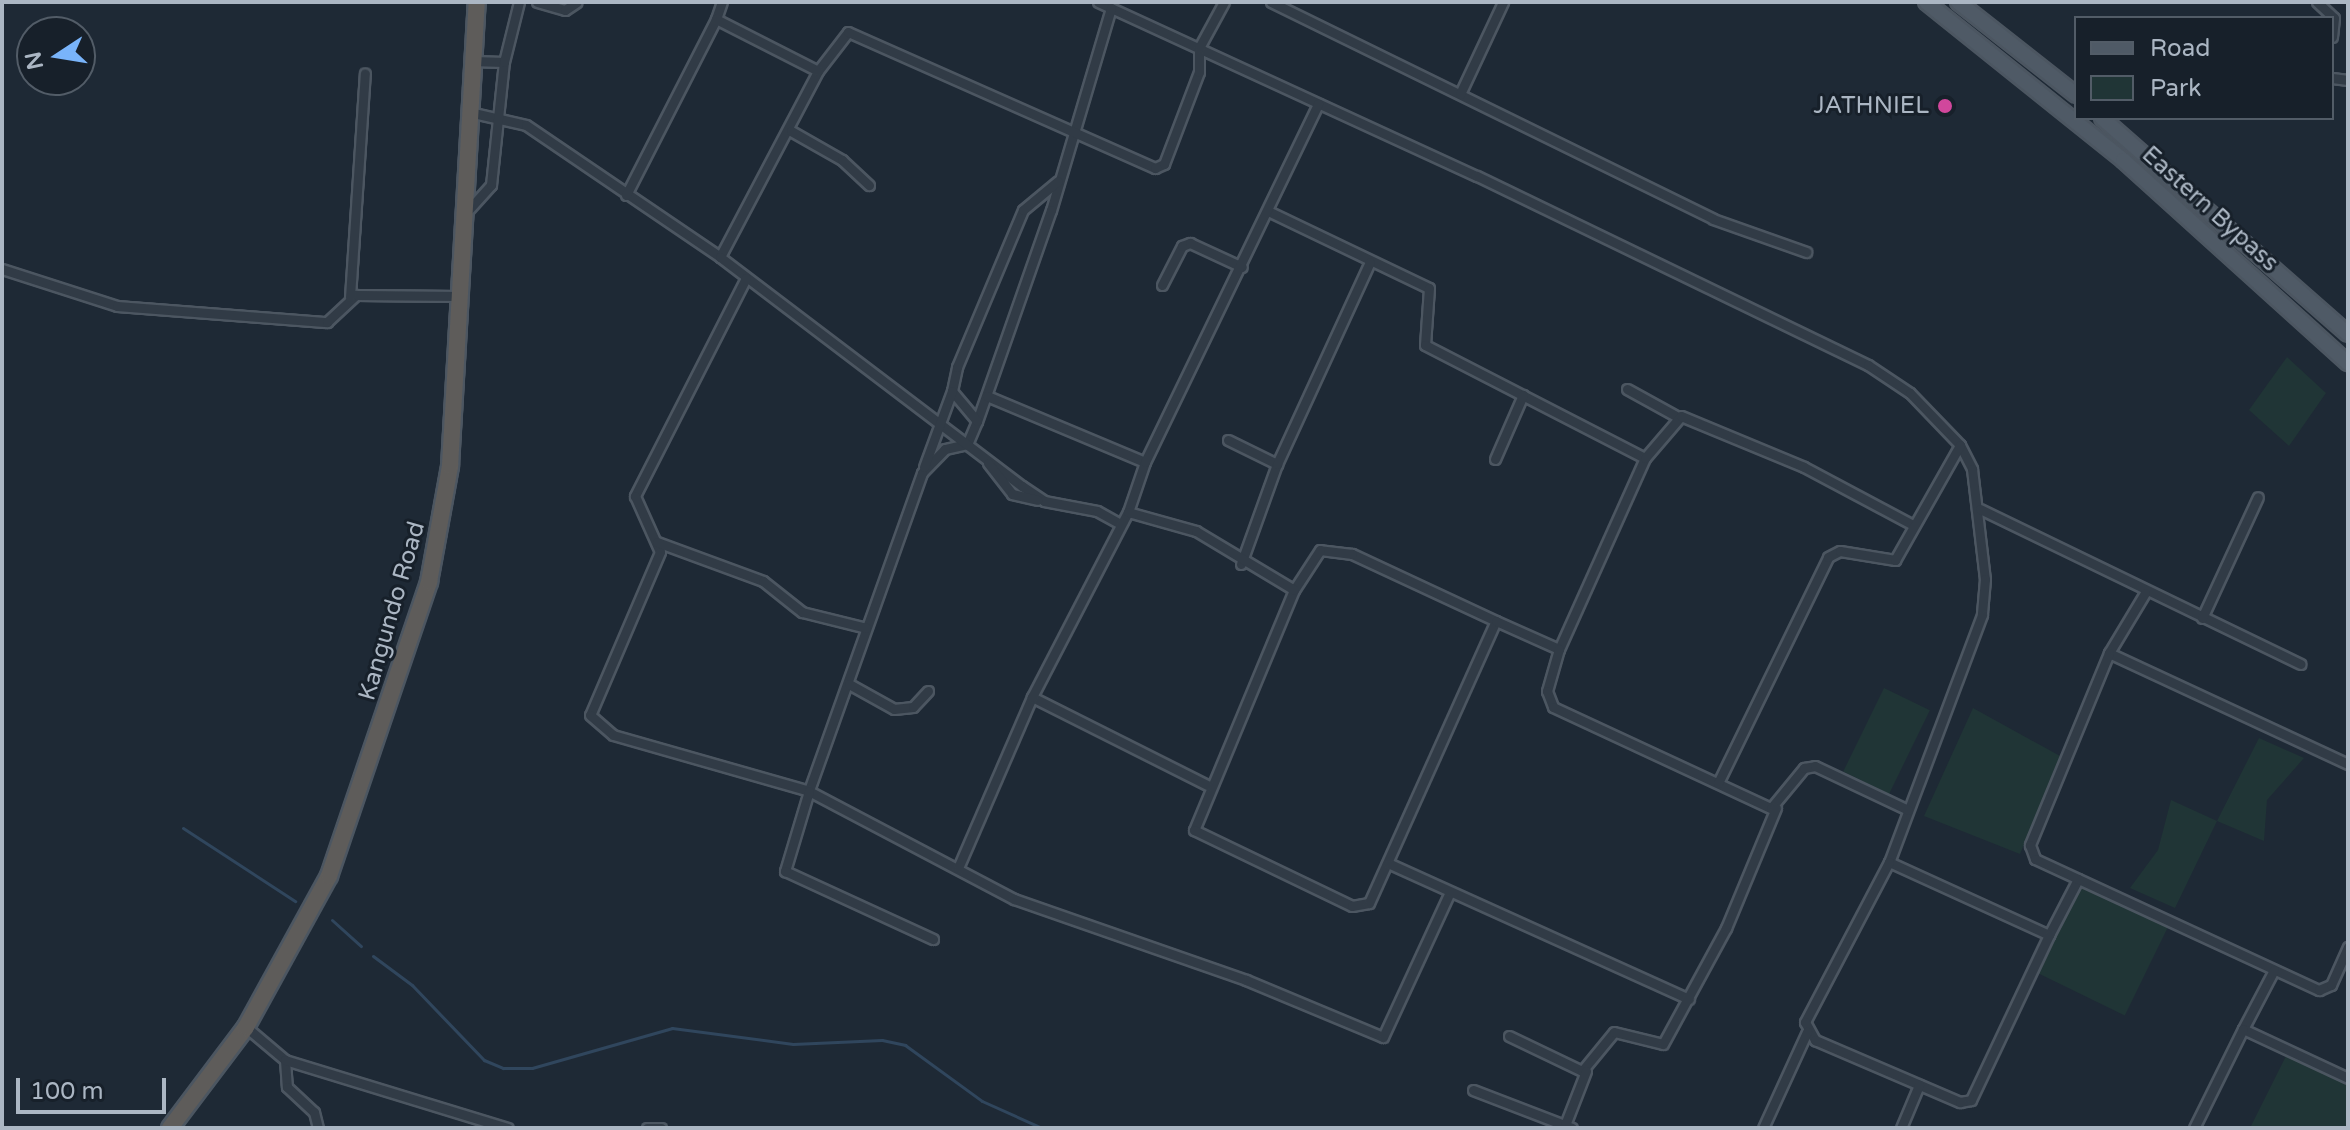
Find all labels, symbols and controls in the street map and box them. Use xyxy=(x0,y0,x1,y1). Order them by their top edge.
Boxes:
north arrow xyxy=(16,16,96,96)
legend xyxy=(2074,16,2334,120)
text: Road xyxy=(2150,34,2210,63)
text: N xyxy=(20,49,49,72)
text: Park xyxy=(2150,74,2201,103)
place label: JATHNIEL xyxy=(1813,92,1929,120)
marker: JATHNIEL xyxy=(1936,97,1954,115)
street label: Eastern Bypass xyxy=(2136,140,2284,278)
street label: Kangundo Road xyxy=(353,518,431,704)
scale bar xyxy=(20,1062,170,1112)
text: 100 m xyxy=(30,1077,104,1106)

